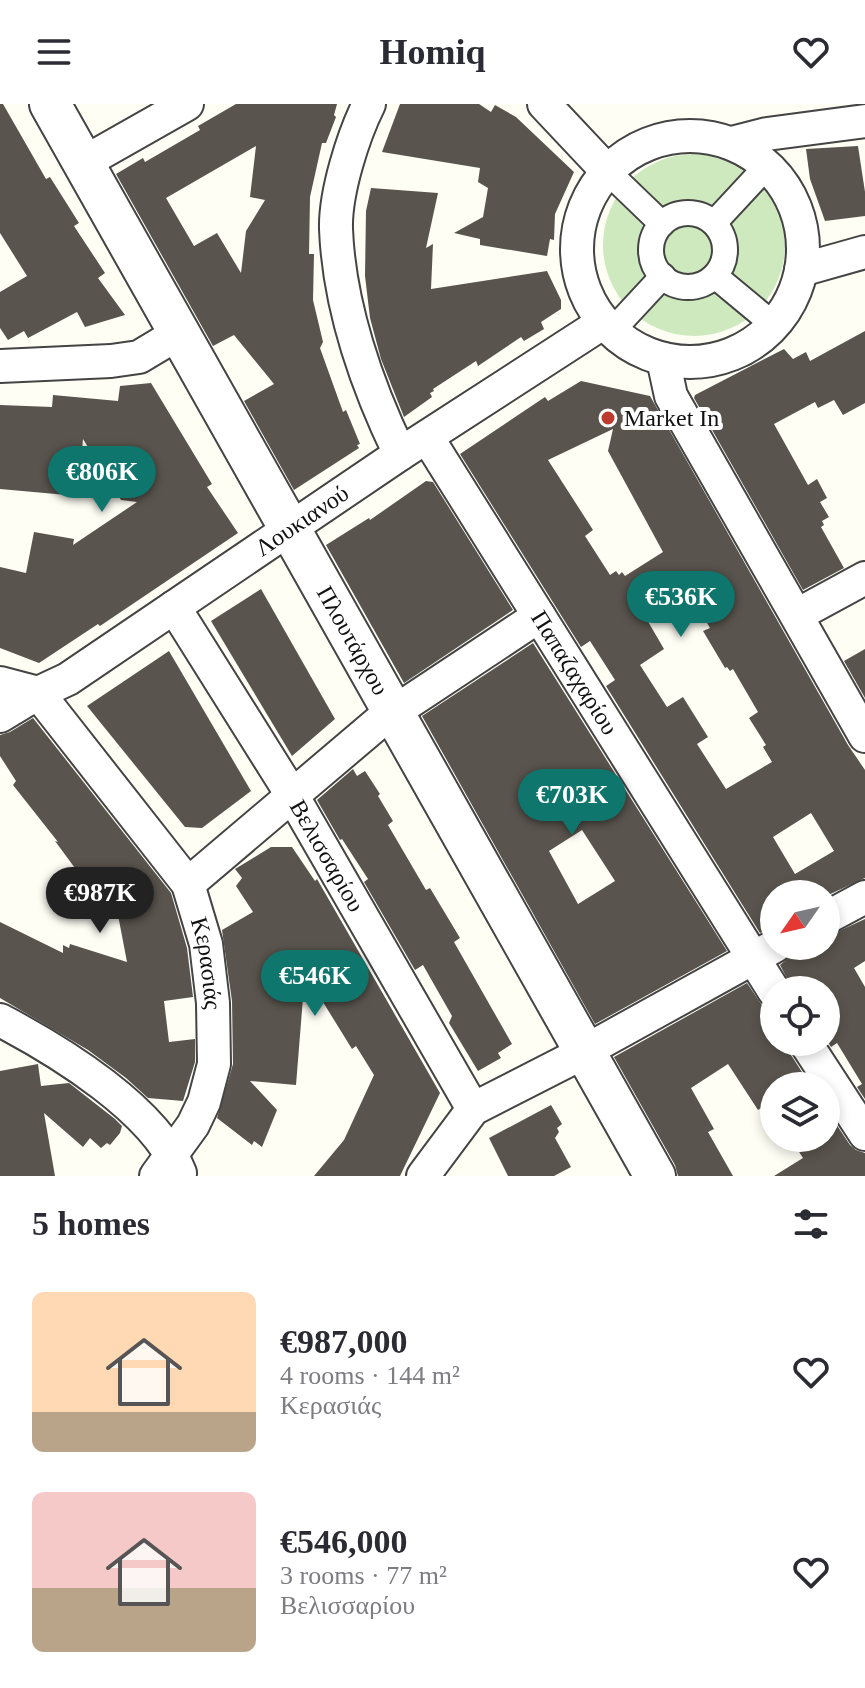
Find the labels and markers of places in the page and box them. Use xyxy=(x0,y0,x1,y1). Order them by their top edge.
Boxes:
place label: Market In xyxy=(624,405,719,431)
marker: Market In xyxy=(599,409,617,427)
pin: €806K xyxy=(46,446,158,514)
pin: €536K xyxy=(625,571,737,639)
pin: €703K xyxy=(516,769,628,837)
pin: €987K xyxy=(44,867,156,935)
pin: €546K xyxy=(259,950,371,1018)

